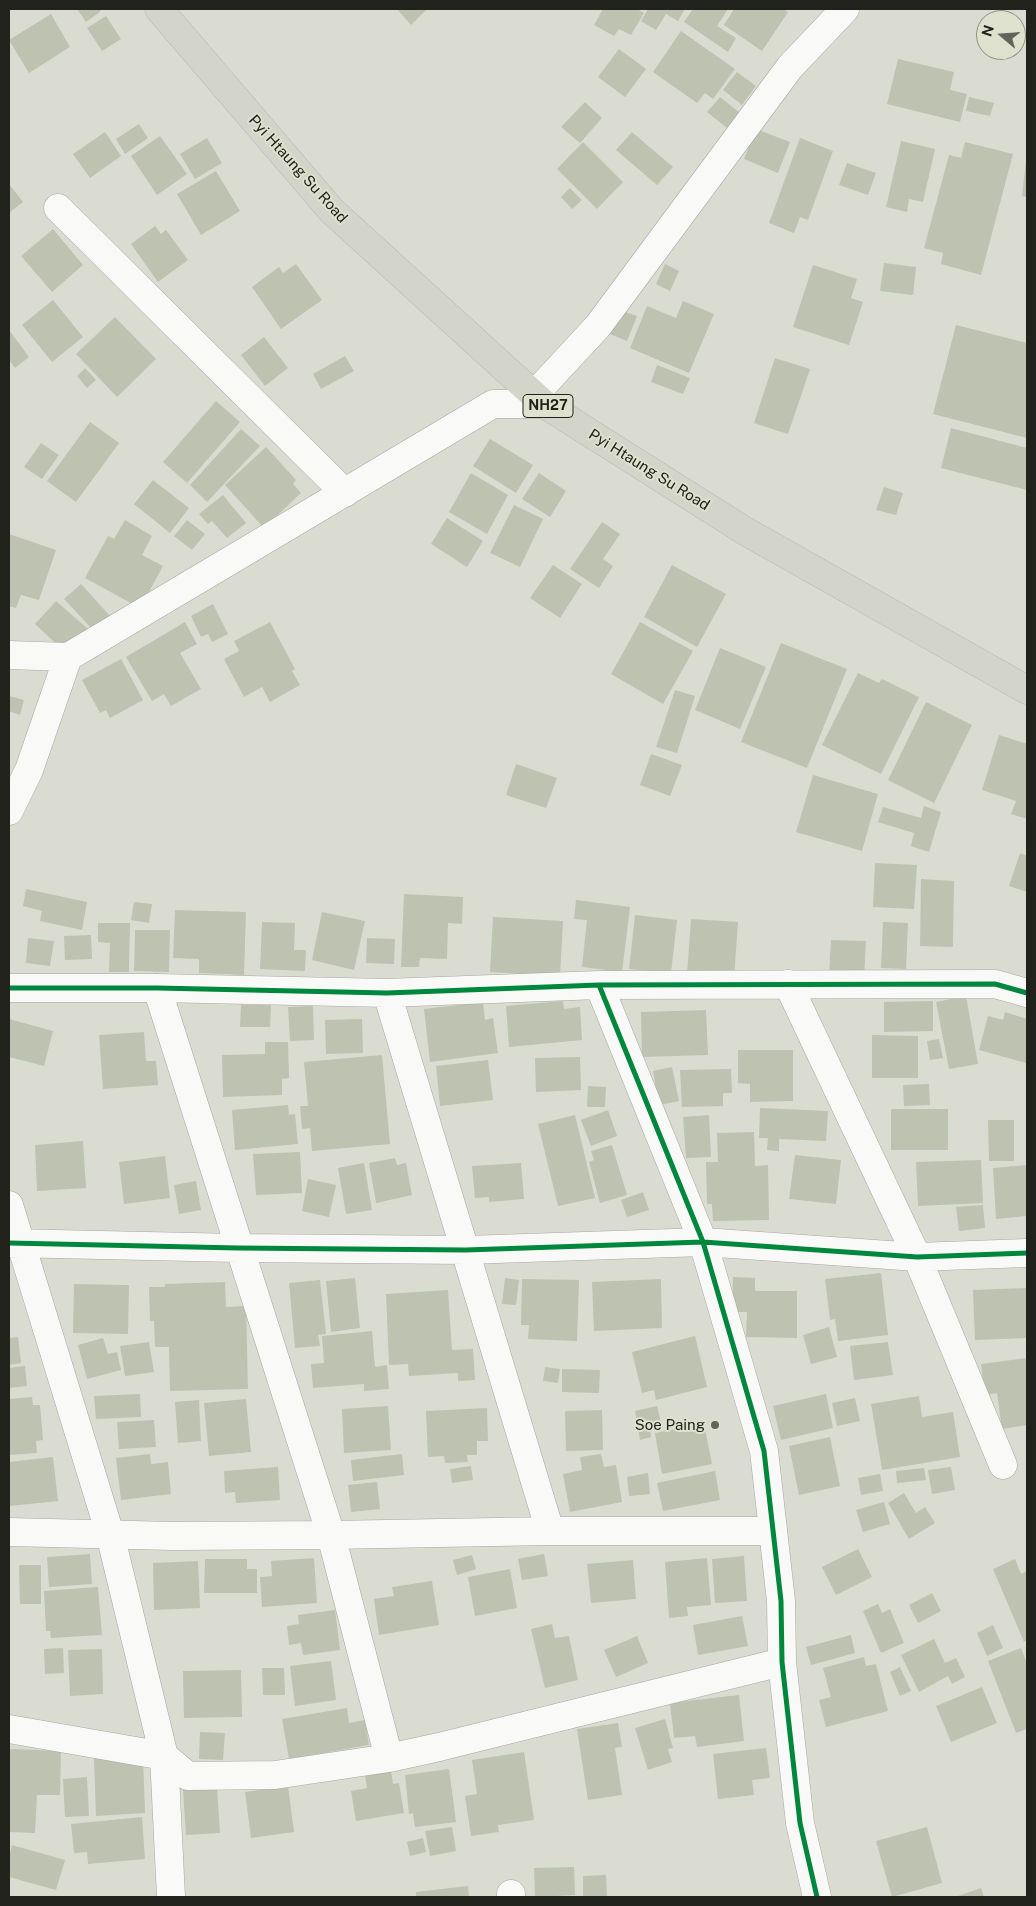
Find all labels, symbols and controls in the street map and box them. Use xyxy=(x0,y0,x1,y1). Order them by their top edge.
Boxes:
north arrow xyxy=(976,10,1026,60)
text: N xyxy=(978,23,997,38)
street label: Pyi Htaung Su Road xyxy=(245,111,351,227)
road number: NH27 xyxy=(523,394,573,418)
street label: Pyi Htaung Su Road xyxy=(585,426,713,514)
place label: Soe Paing xyxy=(635,1416,705,1434)
marker: Soe Paing xyxy=(709,1419,721,1431)

